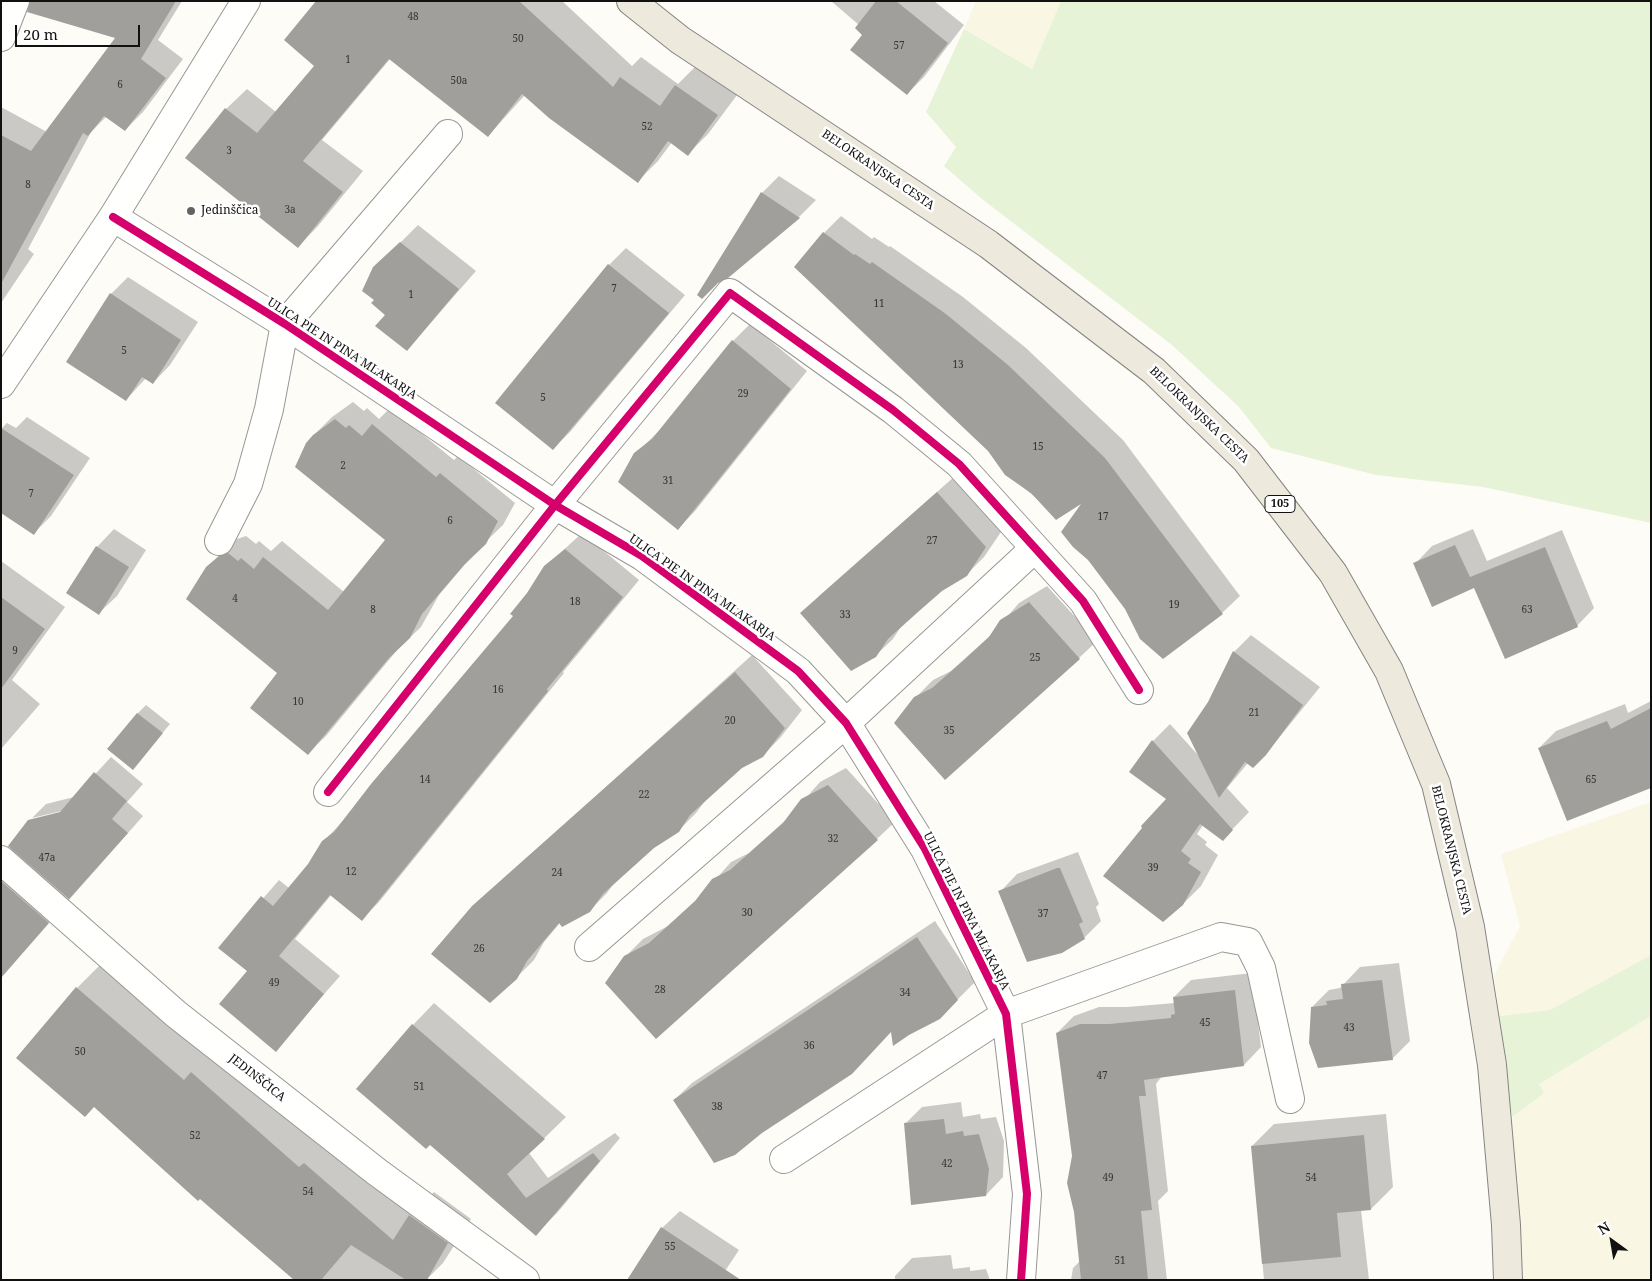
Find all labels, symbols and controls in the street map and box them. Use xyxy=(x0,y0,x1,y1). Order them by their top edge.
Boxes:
house number: 48 xyxy=(407,11,419,23)
scale bar xyxy=(18,15,142,47)
text: 20 m xyxy=(23,24,58,44)
house number: 50 xyxy=(512,33,524,45)
house number: 57 xyxy=(893,40,905,52)
house number: 1 xyxy=(345,54,351,66)
house number: 50a xyxy=(451,75,467,87)
house number: 6 xyxy=(117,79,123,91)
house number: 52 xyxy=(641,121,653,133)
street label: BELOKRANJSKA CESTA xyxy=(819,127,937,213)
house number: 3 xyxy=(226,145,232,157)
house number: 8 xyxy=(25,179,31,191)
place label: Jedinščica xyxy=(201,204,258,218)
house number: 3a xyxy=(284,204,296,216)
marker: Jedinščica xyxy=(185,205,197,217)
house number: 7 xyxy=(611,283,617,295)
house number: 1 xyxy=(408,289,414,301)
street label: ULICA PIE IN PINA MLAKARJA xyxy=(265,295,419,403)
house number: 11 xyxy=(873,298,885,310)
house number: 5 xyxy=(121,345,127,357)
house number: 13 xyxy=(952,359,964,371)
street label: BELOKRANJSKA CESTA xyxy=(1146,364,1252,466)
house number: 29 xyxy=(737,388,749,400)
house number: 5 xyxy=(540,392,546,404)
house number: 15 xyxy=(1032,441,1044,453)
house number: 2 xyxy=(340,460,346,472)
house number: 31 xyxy=(662,475,674,487)
house number: 7 xyxy=(28,488,34,500)
road number: 105 xyxy=(1265,496,1295,512)
house number: 17 xyxy=(1097,511,1109,523)
house number: 6 xyxy=(447,515,453,527)
street label: ULICA PIE IN PINA MLAKARJA xyxy=(626,532,778,644)
house number: 27 xyxy=(926,535,938,547)
house number: 4 xyxy=(232,593,238,605)
house number: 18 xyxy=(569,596,581,608)
house number: 19 xyxy=(1168,599,1180,611)
house number: 8 xyxy=(370,604,376,616)
house number: 63 xyxy=(1521,604,1533,616)
house number: 33 xyxy=(839,609,851,621)
house number: 9 xyxy=(12,645,18,657)
house number: 25 xyxy=(1029,652,1041,664)
house number: 16 xyxy=(492,684,504,696)
house number: 10 xyxy=(292,696,304,708)
house number: 21 xyxy=(1248,707,1260,719)
house number: 20 xyxy=(724,715,736,727)
house number: 35 xyxy=(943,725,955,737)
house number: 14 xyxy=(419,774,431,786)
house number: 65 xyxy=(1585,774,1597,786)
street label: BELOKRANJSKA CESTA xyxy=(1428,784,1474,916)
house number: 22 xyxy=(638,789,650,801)
street label: ULICA PIE IN PINA MLAKARJA xyxy=(920,830,1012,992)
house number: 32 xyxy=(827,833,839,845)
house number: 47a xyxy=(39,852,55,864)
house number: 39 xyxy=(1147,862,1159,874)
house number: 12 xyxy=(345,866,357,878)
house number: 24 xyxy=(551,867,563,879)
house number: 30 xyxy=(741,907,753,919)
house number: 37 xyxy=(1037,908,1049,920)
house number: 26 xyxy=(473,943,485,955)
house number: 49 xyxy=(268,977,280,989)
house number: 28 xyxy=(654,984,666,996)
house number: 34 xyxy=(899,987,911,999)
house number: 45 xyxy=(1199,1017,1211,1029)
house number: 43 xyxy=(1343,1022,1355,1034)
house number: 36 xyxy=(803,1040,815,1052)
house number: 50 xyxy=(74,1046,86,1058)
street label: JEDINŠČICA xyxy=(226,1051,288,1105)
house number: 47 xyxy=(1096,1070,1108,1082)
house number: 51 xyxy=(413,1081,425,1093)
house number: 38 xyxy=(711,1101,723,1113)
house number: 52 xyxy=(189,1130,201,1142)
house number: 42 xyxy=(941,1158,953,1170)
house number: 49 xyxy=(1102,1172,1114,1184)
house number: 54 xyxy=(1305,1172,1317,1184)
house number: 54 xyxy=(302,1186,314,1198)
north arrow xyxy=(1587,1216,1637,1266)
text: N xyxy=(1594,1217,1613,1239)
house number: 55 xyxy=(664,1241,676,1253)
house number: 51 xyxy=(1114,1255,1126,1267)

